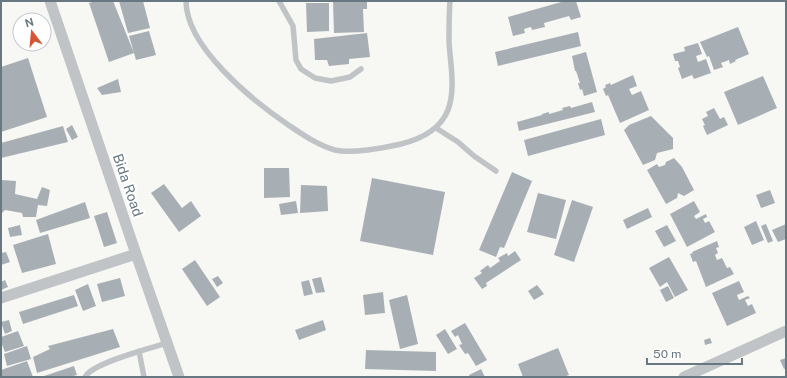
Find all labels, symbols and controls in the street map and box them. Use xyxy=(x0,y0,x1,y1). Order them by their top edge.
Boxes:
north arrow xyxy=(12,12,52,52)
text: N xyxy=(23,15,35,29)
street label: Bida Road xyxy=(110,151,146,219)
scale bar xyxy=(647,340,742,366)
text: 50 m xyxy=(653,347,681,361)

